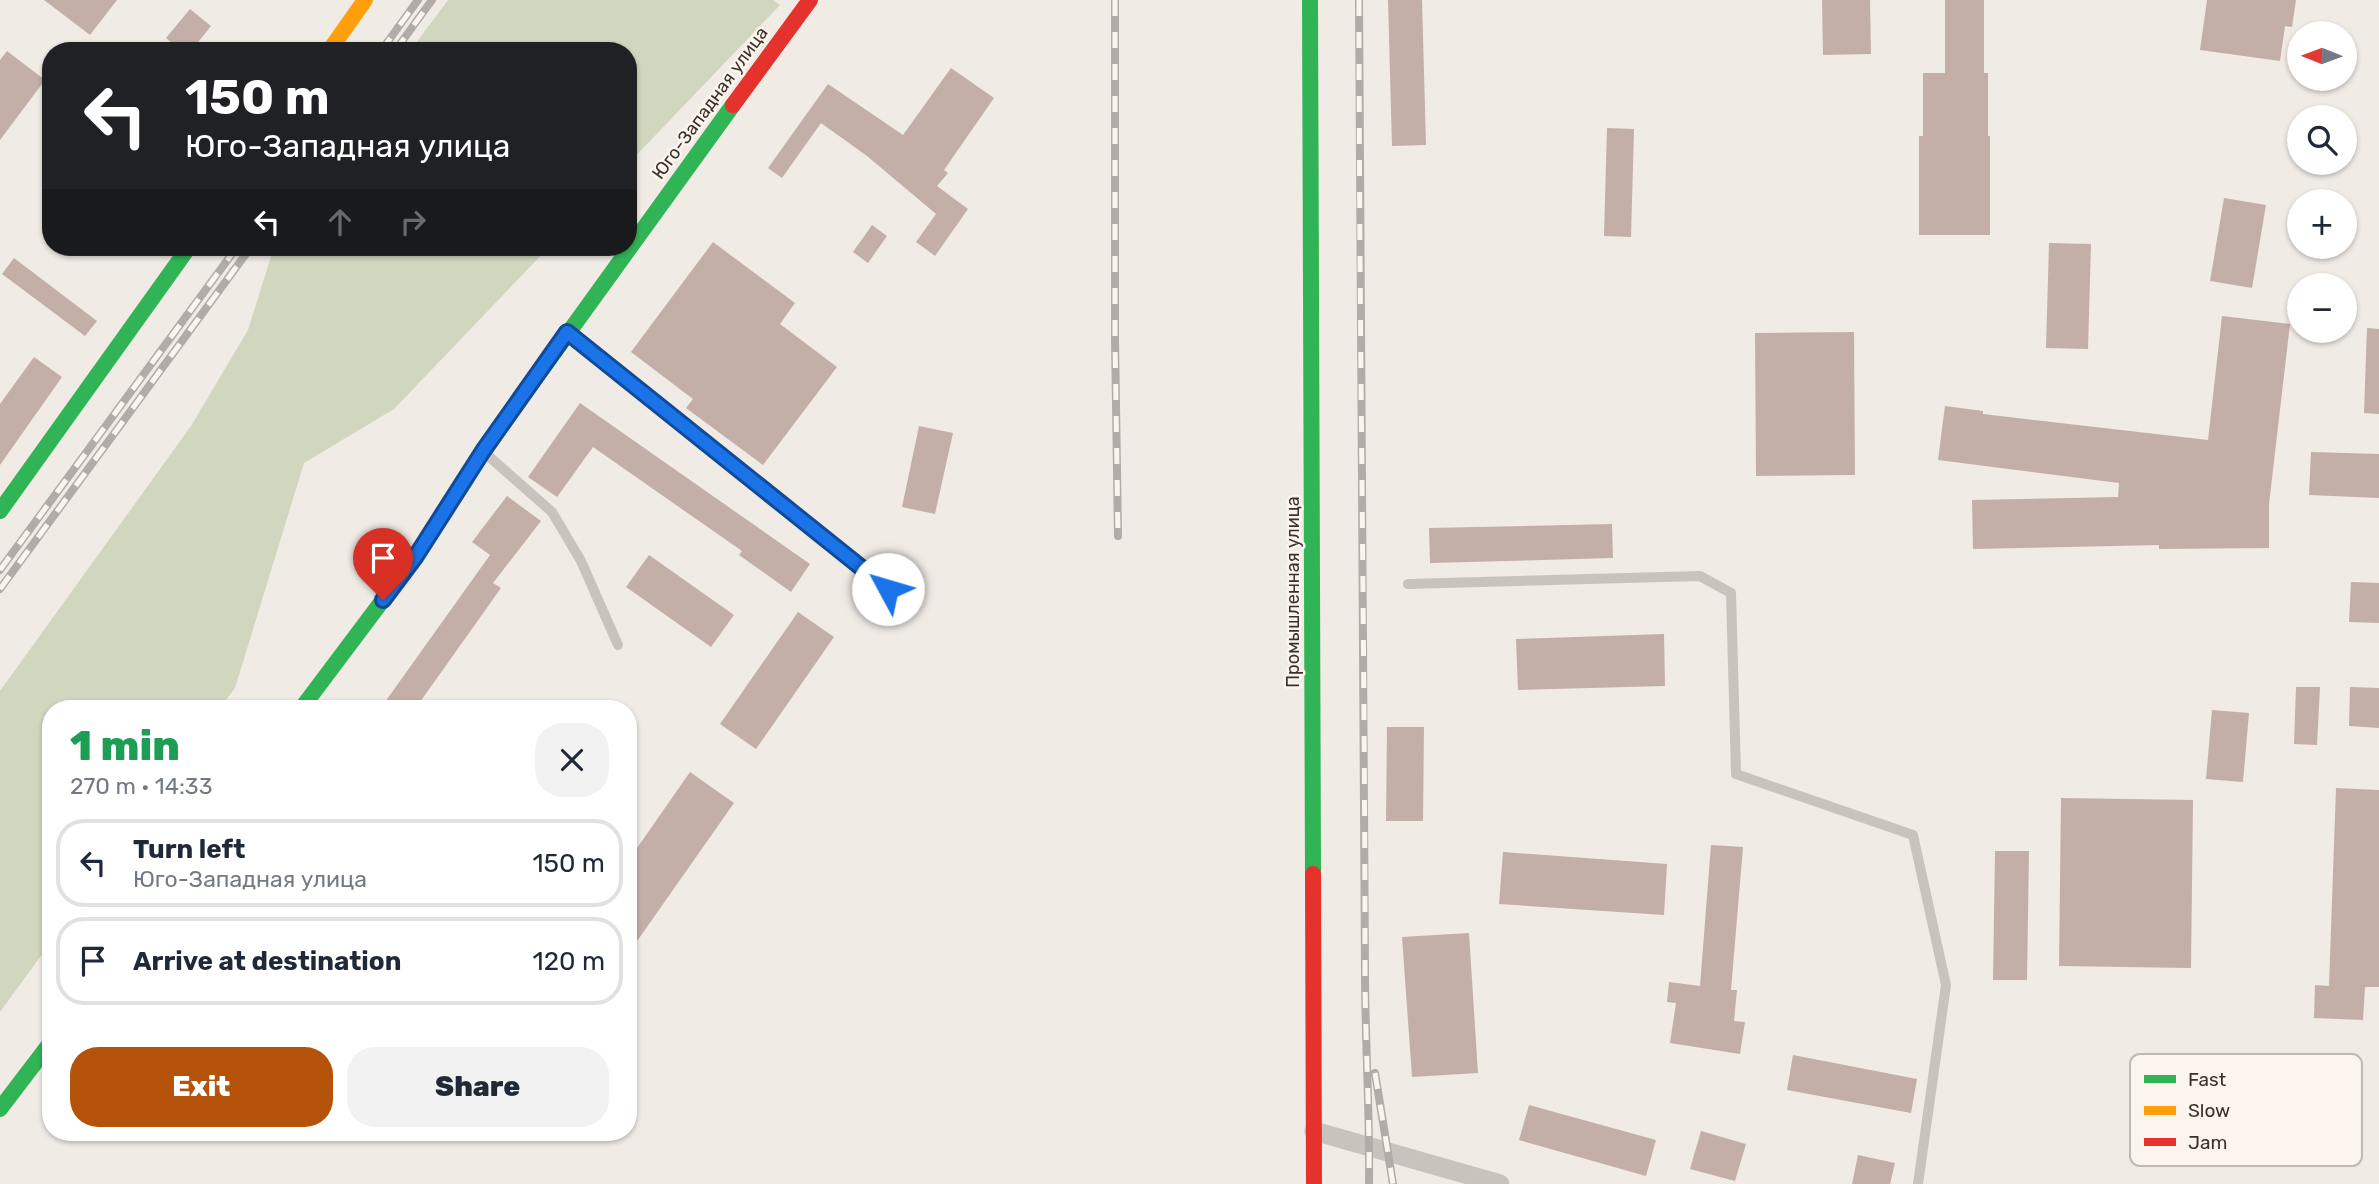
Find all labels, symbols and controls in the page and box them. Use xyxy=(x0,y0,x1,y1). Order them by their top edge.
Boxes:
north arrow xyxy=(2287,21,2357,91)
map controls xyxy=(2287,21,2357,343)
street label: Юго-Западная улица xyxy=(647,22,773,184)
text: 150 m xyxy=(185,68,330,126)
icon: left xyxy=(70,70,161,161)
button: search xyxy=(2287,105,2357,175)
text: Юго-Западная улица xyxy=(185,127,511,165)
button: + xyxy=(2287,189,2357,259)
icon: left xyxy=(248,203,286,241)
icon: ahead xyxy=(321,203,359,241)
icon: right xyxy=(394,203,432,241)
button: − xyxy=(2287,273,2357,343)
street label: Промышленная улица xyxy=(1282,496,1304,688)
pin xyxy=(353,528,413,600)
icon: arrive xyxy=(364,539,402,577)
position arrow xyxy=(851,552,925,626)
text: 1 min xyxy=(70,721,180,771)
button: close xyxy=(535,723,609,797)
text: 270 m · 14:33 xyxy=(70,772,213,800)
text: Turn left xyxy=(133,834,245,865)
icon: left xyxy=(74,844,112,882)
text: 150 m xyxy=(532,848,605,879)
text: Юго-Западная улица xyxy=(133,865,367,893)
icon: arrive xyxy=(74,942,112,980)
text: Arrive at destination xyxy=(133,946,401,977)
text: 120 m xyxy=(533,946,605,977)
button: Exit xyxy=(70,1047,333,1127)
button: Share xyxy=(347,1047,609,1127)
legend xyxy=(2130,1054,2362,1166)
text: Fast xyxy=(2188,1068,2227,1091)
text: Slow xyxy=(2188,1099,2230,1122)
text: Jam xyxy=(2188,1131,2227,1154)

